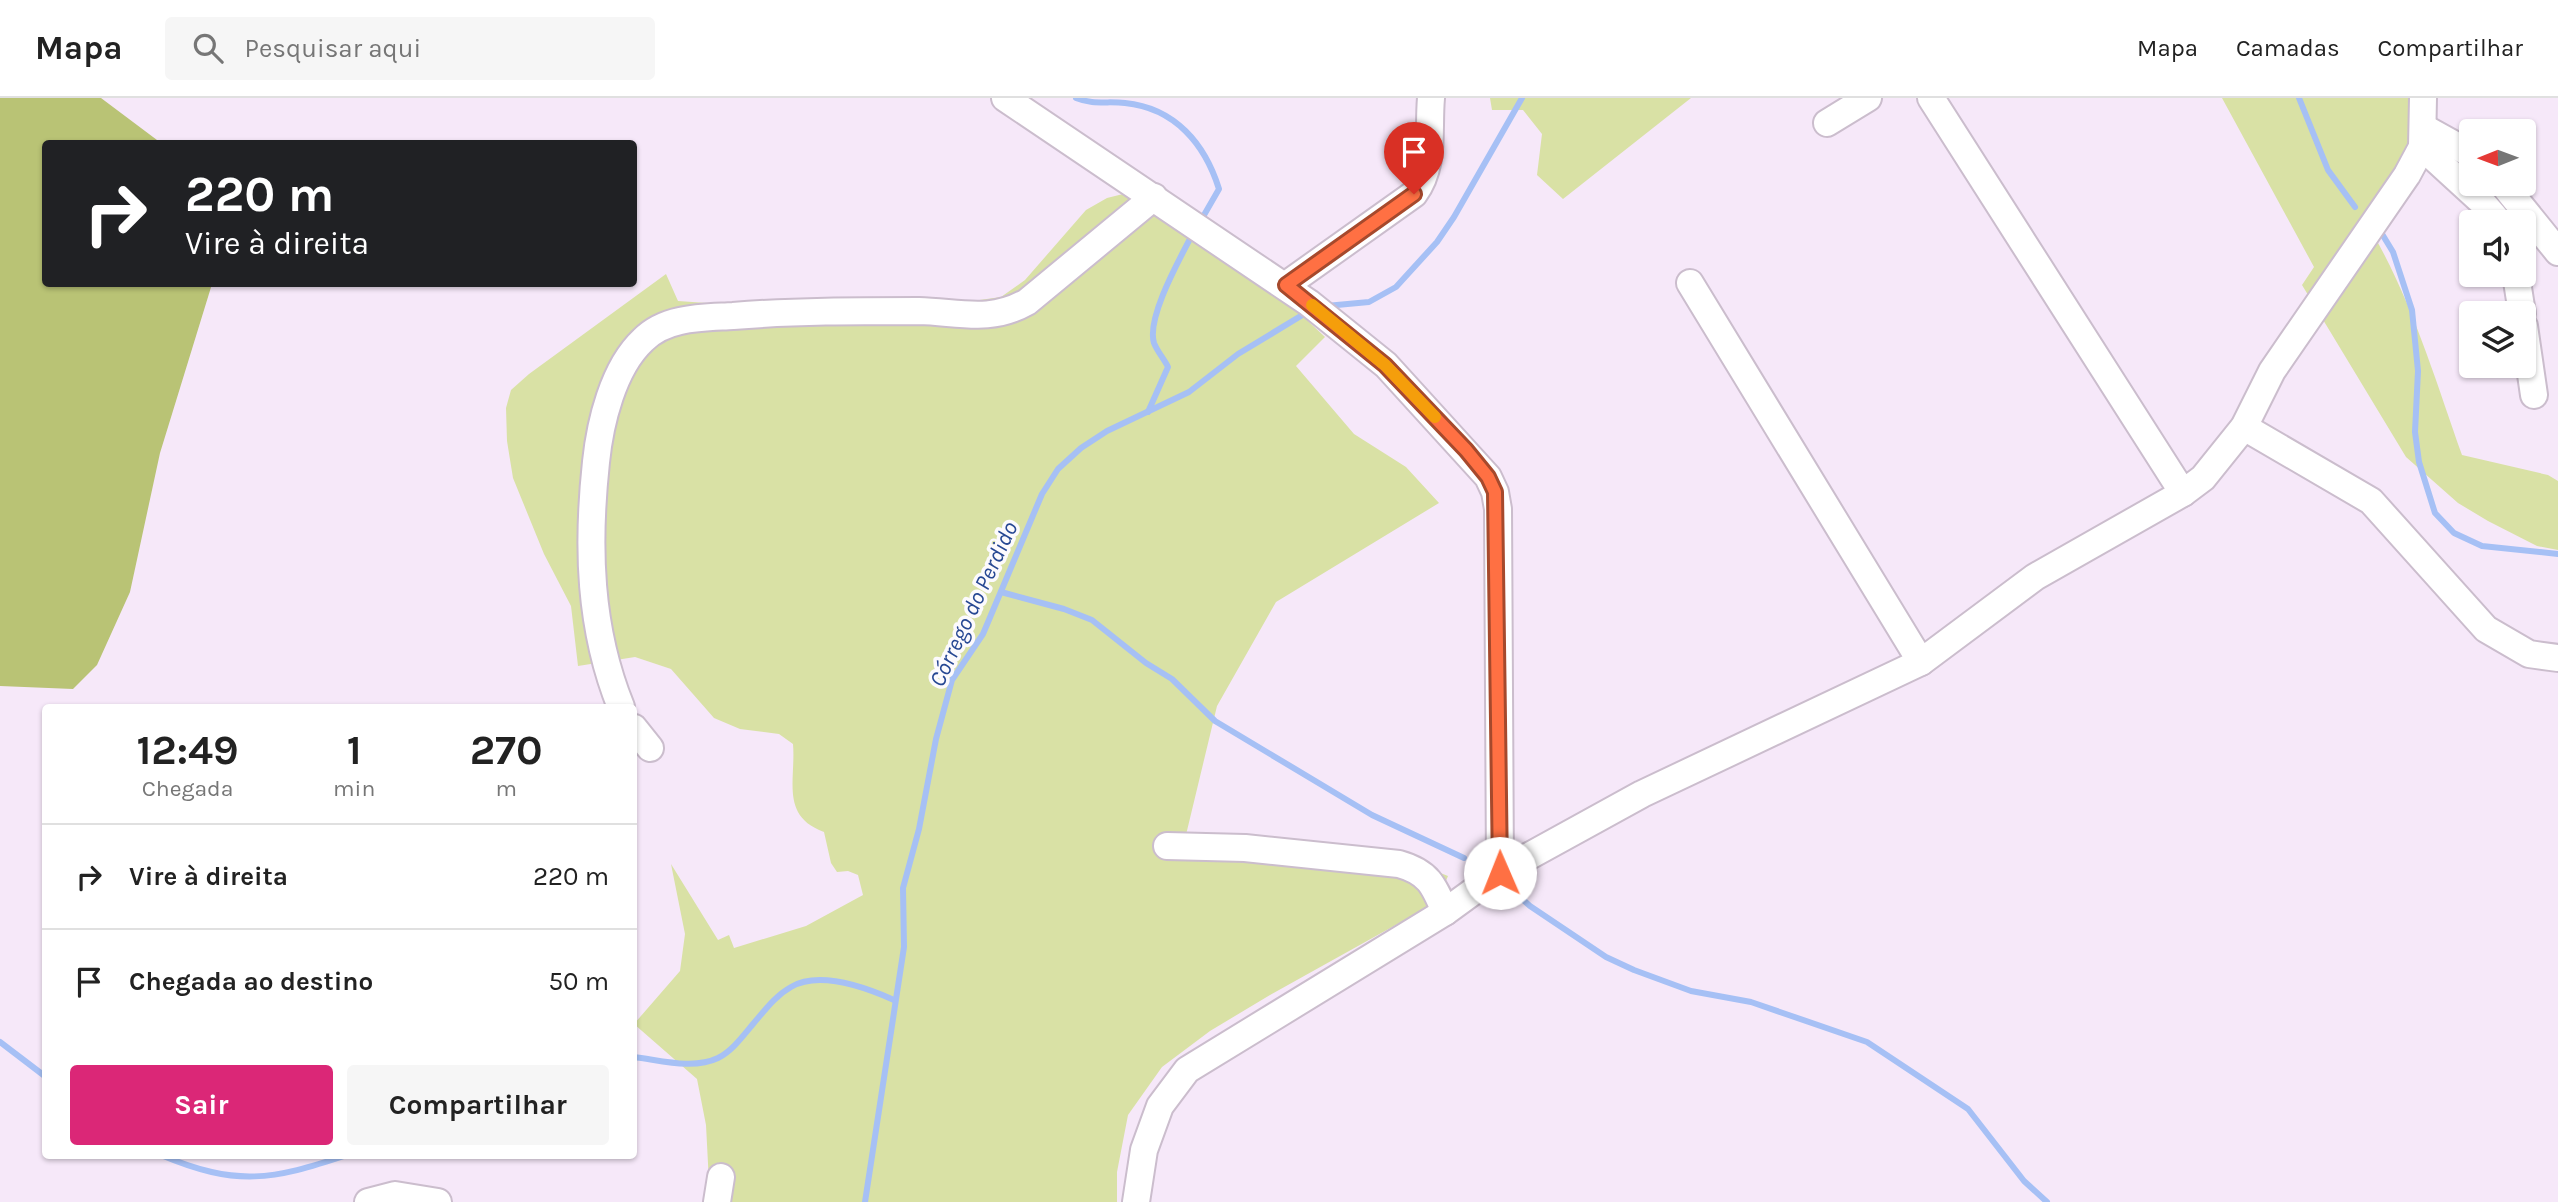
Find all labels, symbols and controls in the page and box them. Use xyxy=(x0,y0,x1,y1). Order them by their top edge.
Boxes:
search box xyxy=(165,17,655,80)
text: Mapa xyxy=(35,29,123,67)
icon: search xyxy=(189,29,227,67)
text: Pesquisar aqui xyxy=(245,33,421,64)
text: Mapa xyxy=(2137,34,2198,62)
text: Camadas xyxy=(2236,34,2340,62)
text: Compartilhar xyxy=(2378,34,2523,62)
north arrow xyxy=(2459,119,2536,196)
map controls xyxy=(2459,119,2536,378)
pin xyxy=(1384,122,1444,194)
icon: arrive xyxy=(1395,133,1433,171)
text: 220 m xyxy=(185,166,334,223)
icon: right xyxy=(70,168,161,259)
button: sound xyxy=(2459,210,2536,287)
text: Vire à direita xyxy=(185,225,369,262)
button: layers xyxy=(2459,301,2536,378)
water label: Córrego do Perdido xyxy=(923,517,1024,691)
text: 12:49 xyxy=(136,725,239,775)
text: 1 xyxy=(347,725,362,775)
text: 270 xyxy=(470,725,543,775)
text: Chegada xyxy=(142,775,233,802)
text: min xyxy=(333,775,375,802)
text: m xyxy=(495,775,517,802)
position arrow xyxy=(1463,836,1537,910)
icon: right xyxy=(70,858,108,896)
text: Vire à direita xyxy=(129,861,288,892)
text: 220 m xyxy=(533,861,609,892)
icon: arrive xyxy=(70,963,108,1001)
text: Chegada ao destino xyxy=(129,966,373,997)
text: 50 m xyxy=(548,966,609,997)
button: Sair xyxy=(70,1065,333,1145)
button: Compartilhar xyxy=(347,1065,609,1145)

